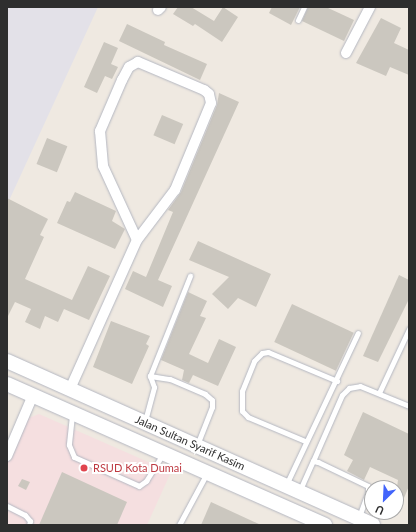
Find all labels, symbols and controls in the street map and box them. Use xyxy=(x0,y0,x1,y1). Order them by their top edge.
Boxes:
street label: Jalan Sultan Syarif Kasim xyxy=(133,413,247,473)
place label: RSUD Kota Dumai xyxy=(93,461,182,475)
marker: RSUD Kota Dumai xyxy=(78,462,90,474)
north arrow xyxy=(364,480,404,520)
text: U xyxy=(373,503,386,518)

